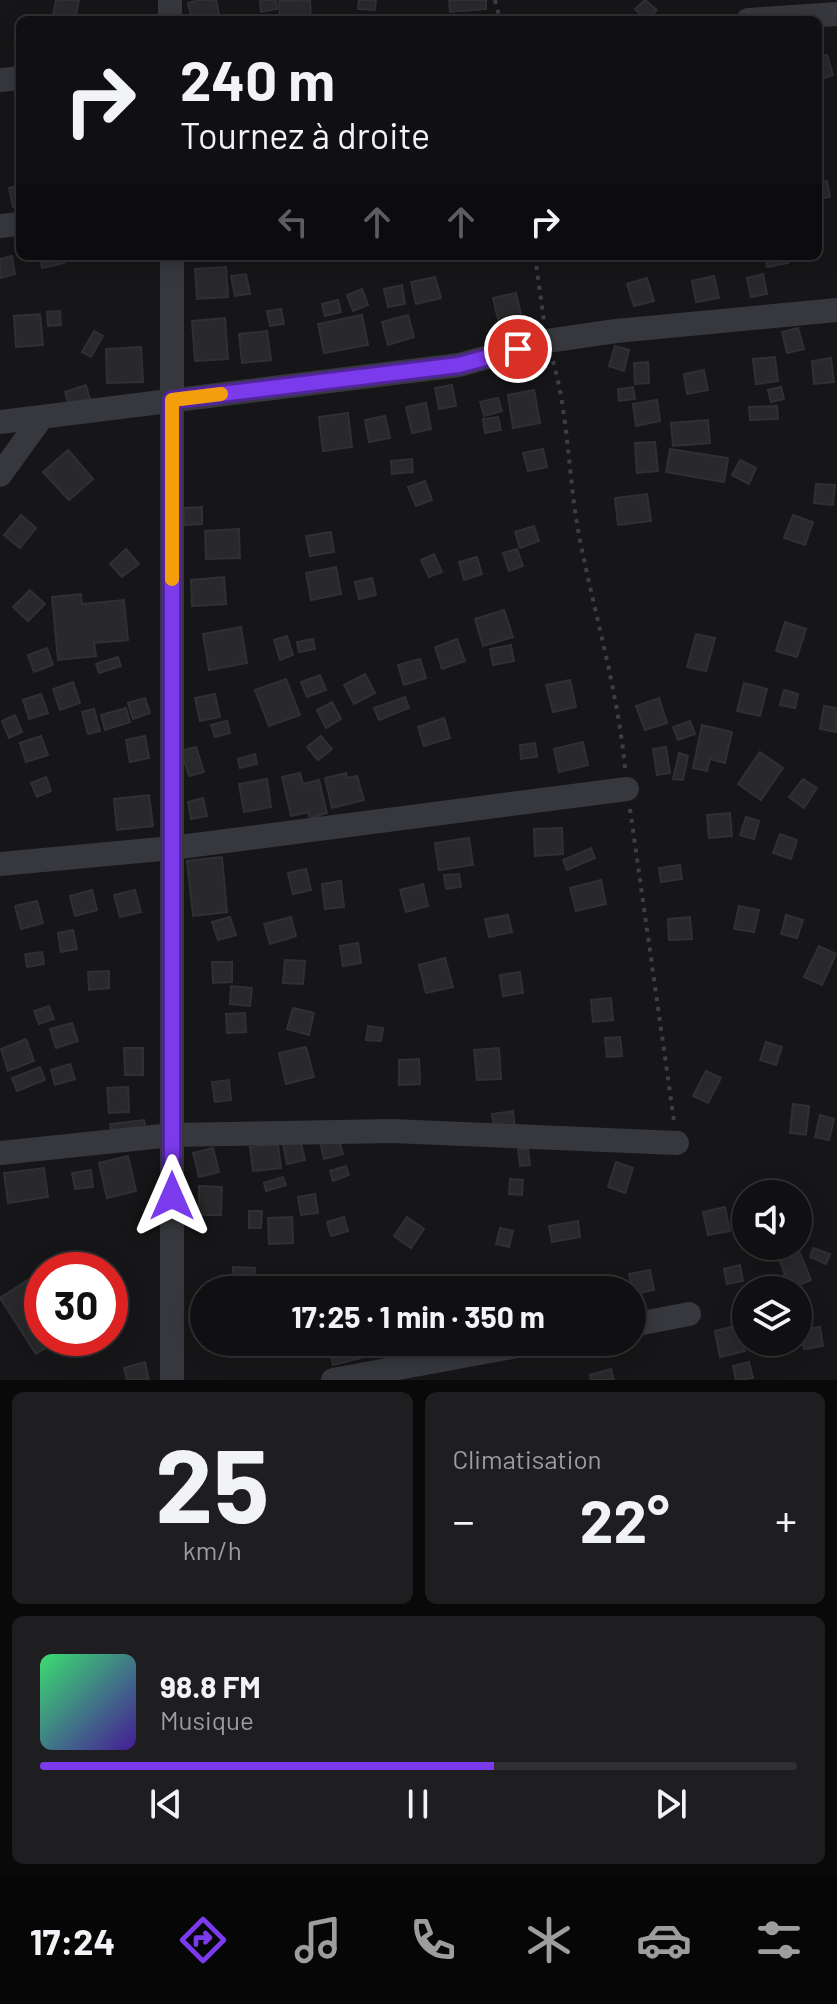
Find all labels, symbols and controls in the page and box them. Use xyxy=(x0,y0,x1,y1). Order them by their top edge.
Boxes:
text: 240 m xyxy=(180,45,335,112)
icon: right xyxy=(48,48,152,152)
text: Tournez à droite xyxy=(180,113,430,156)
icon: left xyxy=(271,200,315,244)
icon: ahead xyxy=(355,200,399,244)
icon: ahead xyxy=(439,200,483,244)
icon: right xyxy=(523,200,567,244)
pin xyxy=(484,315,552,383)
icon: arrive xyxy=(496,327,540,371)
position arrow xyxy=(130,1154,214,1238)
map controls xyxy=(732,1180,812,1356)
button: sound xyxy=(732,1180,812,1260)
speed limit sign: 30 xyxy=(24,1252,128,1356)
button: layers xyxy=(732,1276,812,1356)
text: 17:25 · 1 min · 350 m xyxy=(291,1298,545,1334)
text: 25 xyxy=(155,1419,269,1544)
text: Climatisation xyxy=(453,1443,602,1474)
text: 22° xyxy=(580,1483,670,1555)
text: − xyxy=(453,1493,475,1546)
text: + xyxy=(775,1493,797,1546)
text: km/h xyxy=(183,1534,242,1565)
text: 98.8 FM xyxy=(160,1668,261,1704)
text: Musique xyxy=(160,1704,254,1735)
icon: previous xyxy=(144,1782,188,1826)
icon: pause xyxy=(396,1782,440,1826)
icon: next xyxy=(649,1782,693,1826)
icon: directions xyxy=(175,1912,231,1968)
icon: music xyxy=(290,1912,346,1968)
icon: phone xyxy=(405,1912,461,1968)
icon: climate xyxy=(521,1912,577,1968)
icon: car xyxy=(636,1912,692,1968)
icon: filters xyxy=(751,1912,807,1968)
text: 17:24 xyxy=(30,1919,115,1962)

